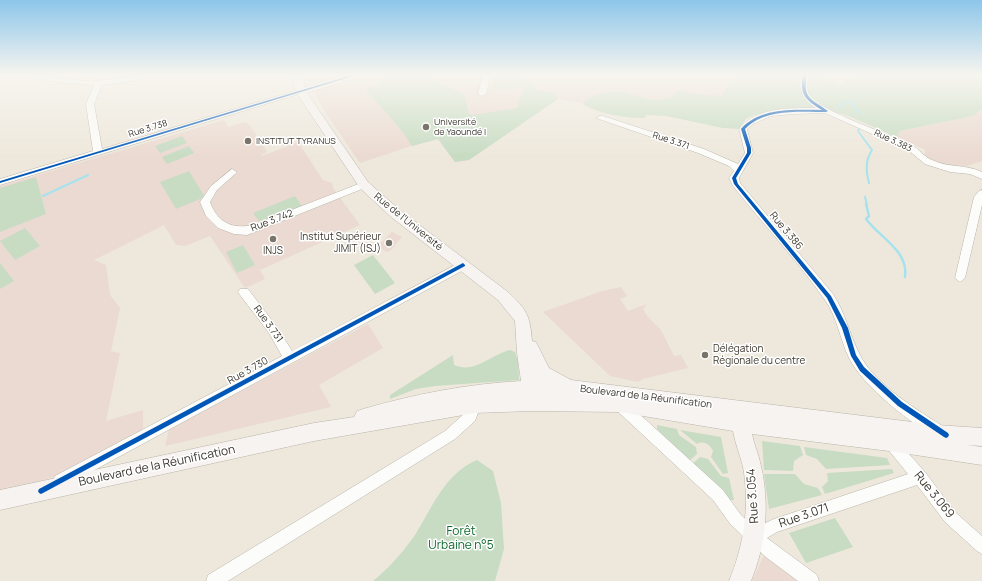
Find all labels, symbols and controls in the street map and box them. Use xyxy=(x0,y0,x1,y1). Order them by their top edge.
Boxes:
place label: Université de Yaoundé I xyxy=(434,117,486,138)
street label: Rue 3.738 xyxy=(127,118,169,140)
marker: Université de Yaoundé I xyxy=(421,122,431,132)
street label: Rue 3.383 xyxy=(872,128,914,154)
street label: Rue 3.371 xyxy=(651,130,691,152)
marker: INSTITUT TYRANUS xyxy=(243,136,253,146)
place label: INSTITUT TYRANUS xyxy=(256,136,336,146)
street label: Rue de l'Université xyxy=(371,191,445,253)
street label: Rue 3.742 xyxy=(249,207,295,235)
street label: Rue 3.386 xyxy=(767,210,805,252)
place label: Institut Supérieur JIMIT (ISJ) xyxy=(300,231,381,254)
marker: INJS xyxy=(268,234,278,244)
marker: Institut Supérieur JIMIT (ISJ) xyxy=(384,238,394,248)
place label: INJS xyxy=(263,245,283,257)
street label: Rue 3.731 xyxy=(251,303,285,345)
place label: Délégation Régionale du centre xyxy=(713,343,805,366)
marker: Délégation Régionale du centre xyxy=(700,350,710,360)
street label: Rue 3.730 xyxy=(225,355,271,387)
street label: Boulevard de la Réunification xyxy=(579,383,713,411)
street label: Boulevard de la Réunification xyxy=(77,442,237,490)
street label: Rue 3.054 xyxy=(744,468,762,524)
street label: Rue 3.069 xyxy=(911,469,957,521)
street label: Rue 3.071 xyxy=(777,501,831,531)
park label: Forêt Urbaine n°5 xyxy=(428,525,494,553)

